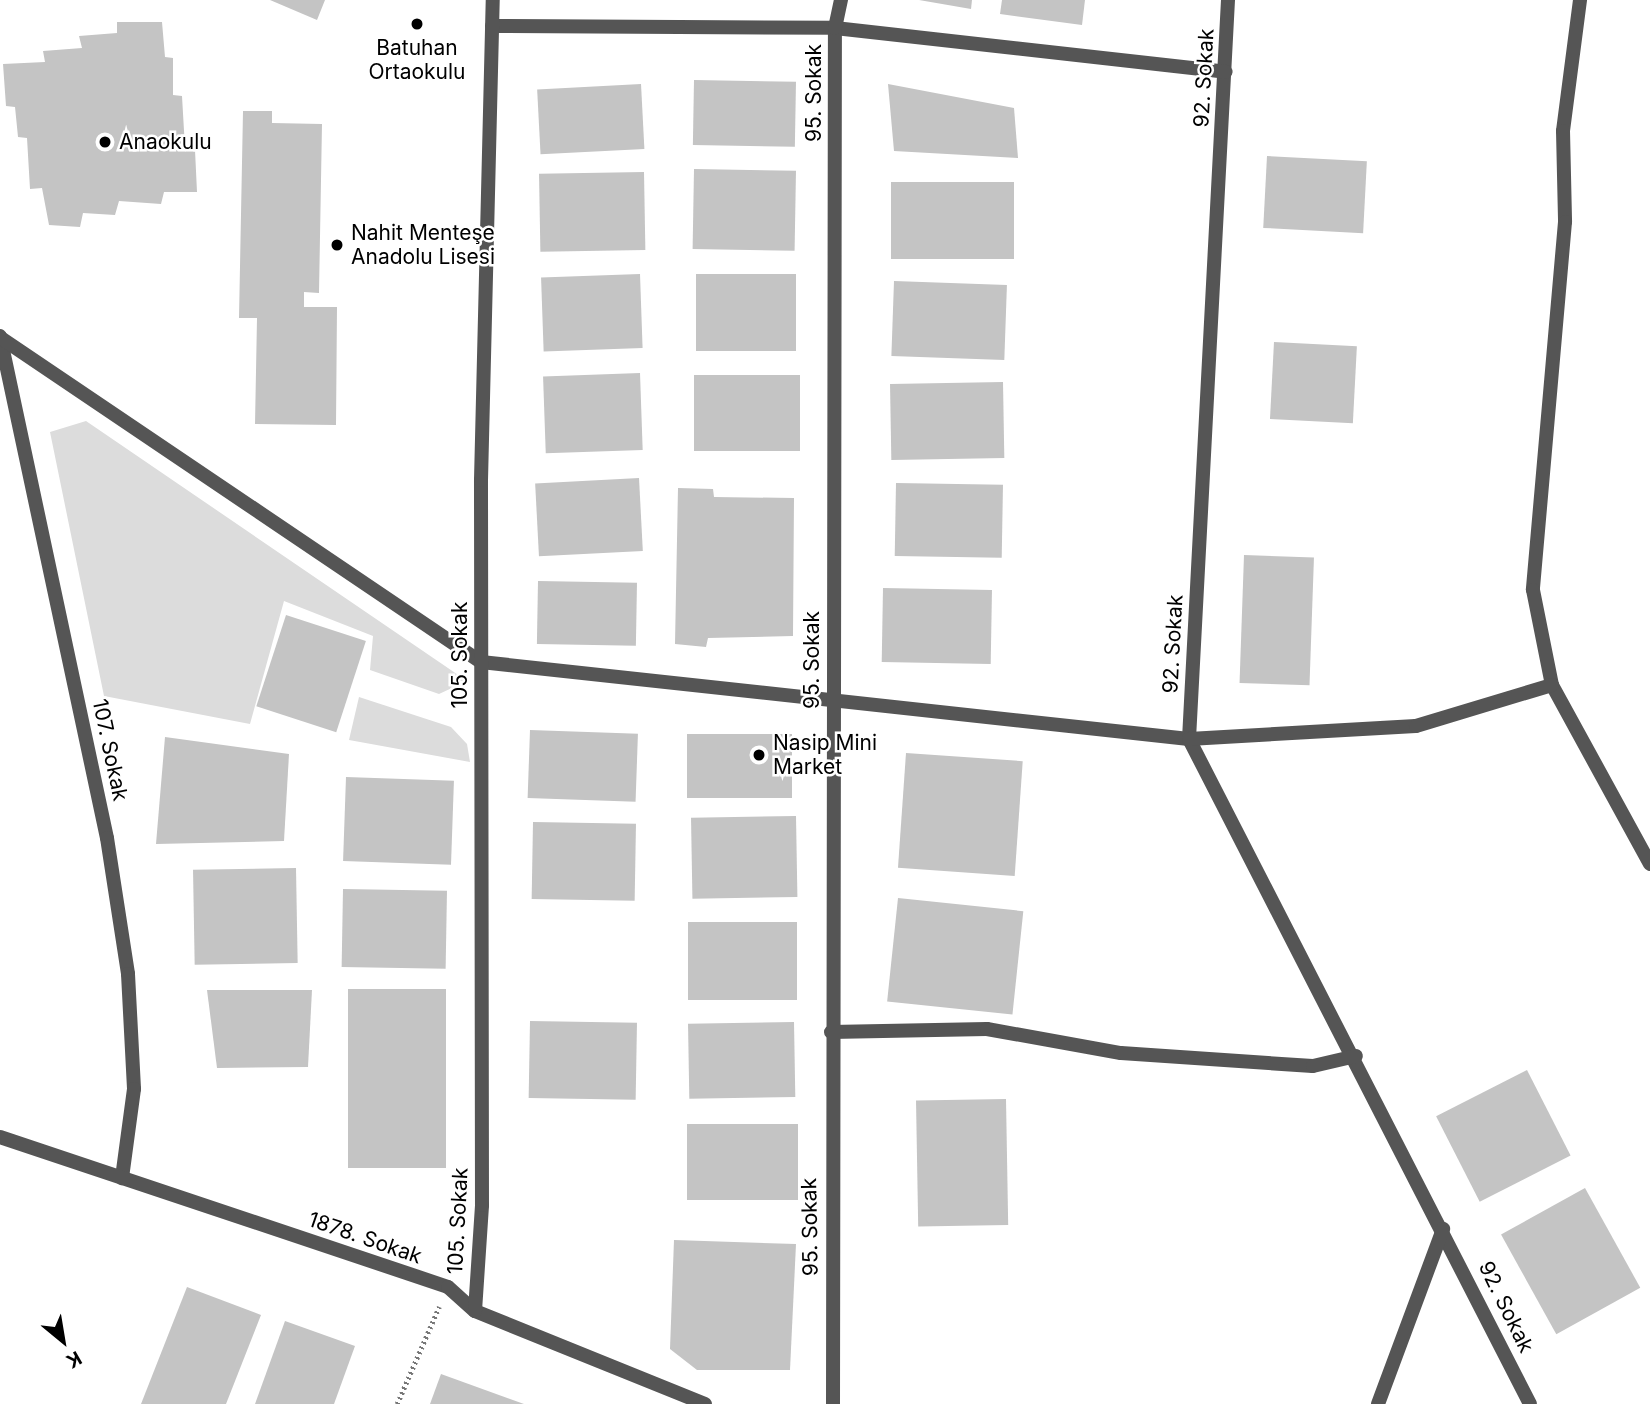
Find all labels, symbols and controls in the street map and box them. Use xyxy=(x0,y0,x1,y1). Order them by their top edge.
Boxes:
marker: Batuhan Ortaokulu xyxy=(409,16,425,32)
street label: 92. Sokak xyxy=(1189,28,1219,128)
place label: Batuhan Ortaokulu xyxy=(368,35,466,85)
street label: 95. Sokak xyxy=(801,44,827,142)
place label: Anaokulu xyxy=(119,129,212,155)
marker: Anaokulu xyxy=(97,134,113,150)
place label: Nahit Menteşe Anadolu Lisesi xyxy=(351,220,495,270)
marker: Nahit Menteşe Anadolu Lisesi xyxy=(329,237,345,253)
street label: 92. Sokak xyxy=(1158,594,1188,694)
street label: 105. Sokak xyxy=(447,602,473,708)
street label: 95. Sokak xyxy=(799,611,825,709)
street label: 107. Sokak xyxy=(87,697,133,803)
place label: Nasip Mini Market xyxy=(773,730,877,780)
marker: Nasip Mini Market xyxy=(751,747,767,763)
street label: 105. Sokak xyxy=(443,1167,473,1275)
street label: 95. Sokak xyxy=(797,1178,823,1276)
street label: 1878. Sokak xyxy=(305,1207,425,1269)
street label: 92. Sokak xyxy=(1473,1257,1539,1357)
north arrow xyxy=(28,1306,98,1376)
text: K xyxy=(62,1346,85,1373)

